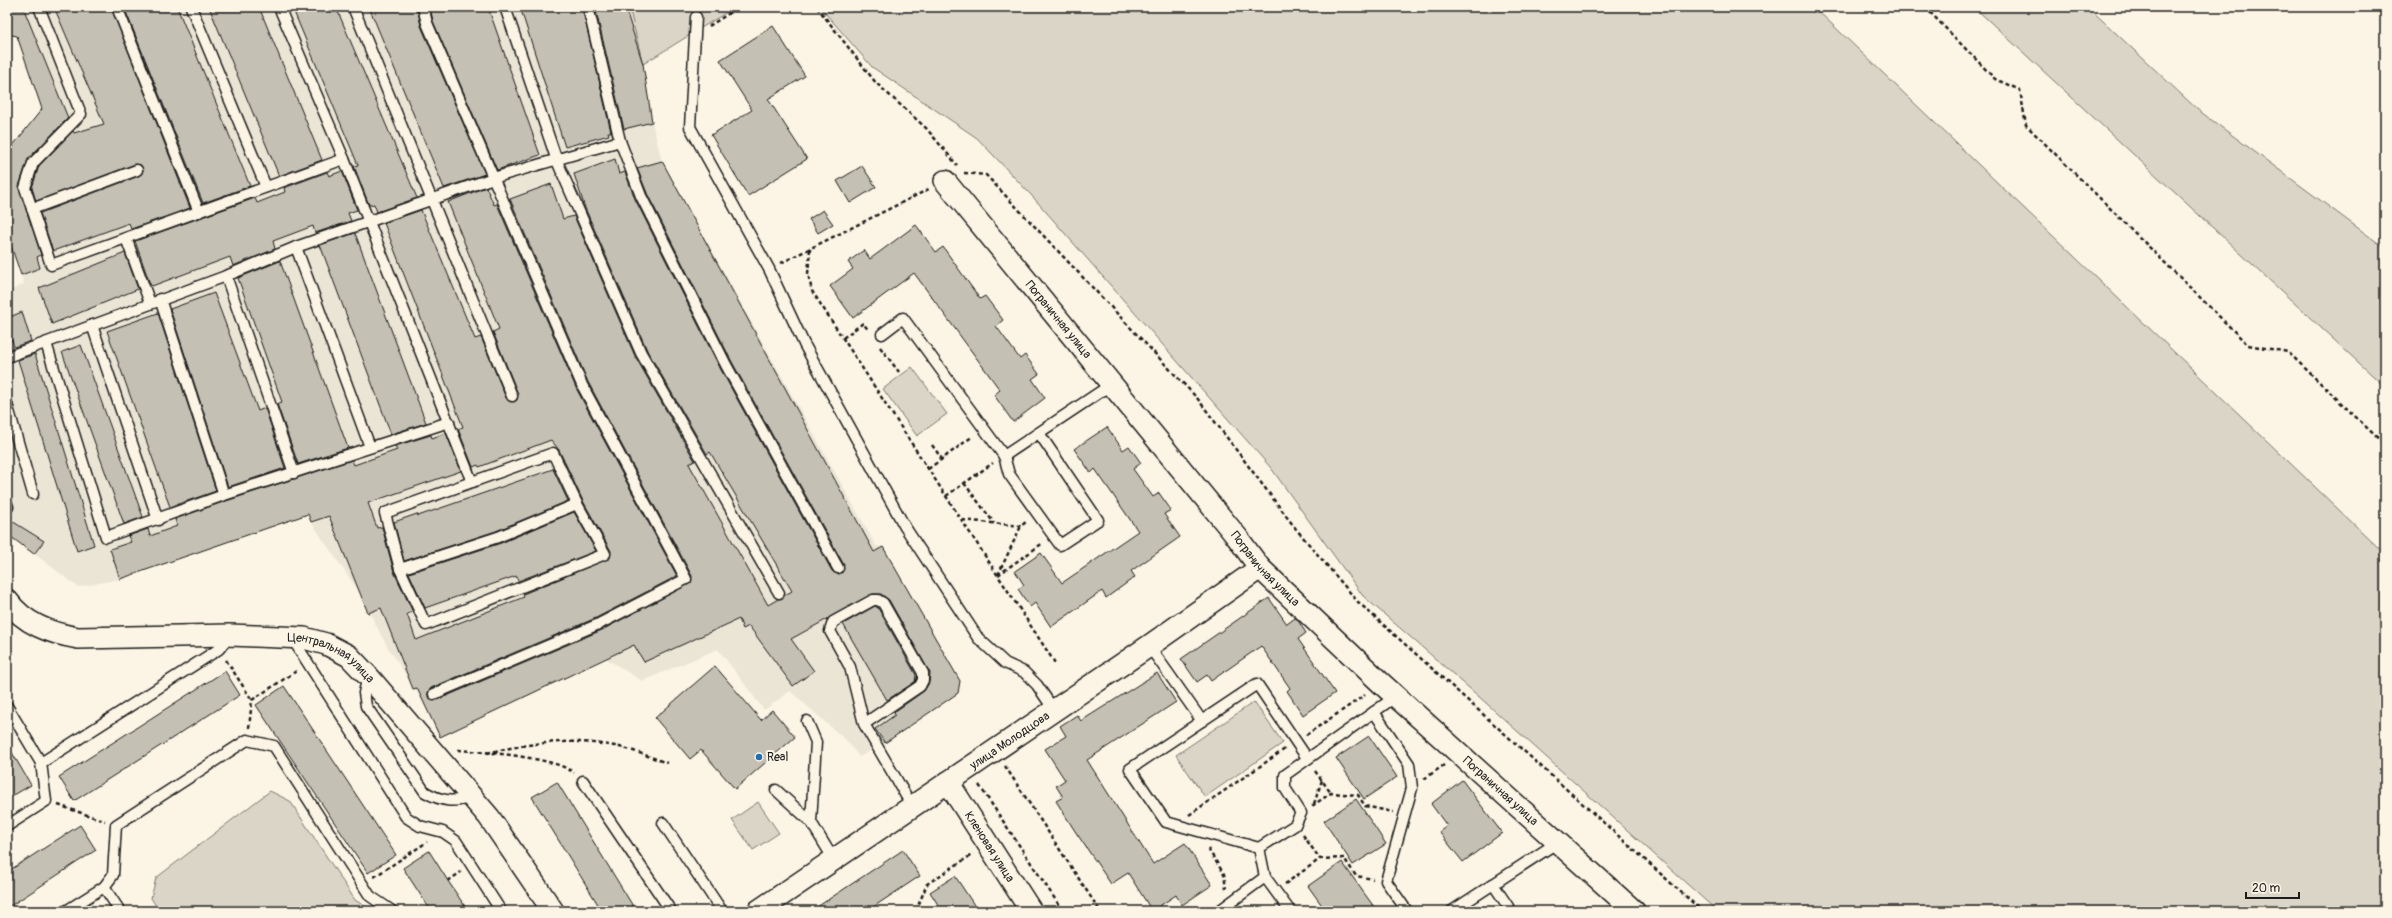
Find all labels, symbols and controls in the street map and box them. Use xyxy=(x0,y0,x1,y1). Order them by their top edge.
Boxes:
street label: Пограничная улица xyxy=(1022,278,1095,362)
street label: Пограничная улица xyxy=(1227,528,1303,610)
street label: Центральная улица xyxy=(287,630,378,686)
street label: улица Молодцова xyxy=(966,708,1053,774)
place label: Real xyxy=(767,750,788,765)
marker: Real xyxy=(754,752,764,762)
street label: Пограничная улица xyxy=(1460,753,1541,829)
street label: Кленовая улица xyxy=(961,809,1018,886)
scale bar xyxy=(2246,874,2299,900)
text: 20 m xyxy=(2252,881,2281,896)

